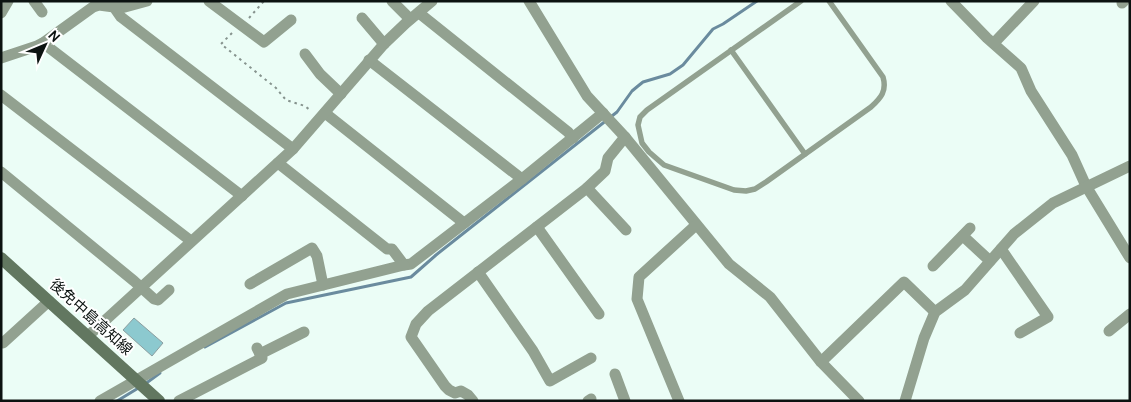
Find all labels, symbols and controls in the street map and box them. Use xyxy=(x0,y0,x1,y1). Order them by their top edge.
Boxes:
north arrow xyxy=(20,20,70,70)
text: N xyxy=(44,26,64,46)
street label: 後免中島高知線 xyxy=(46,275,136,359)

